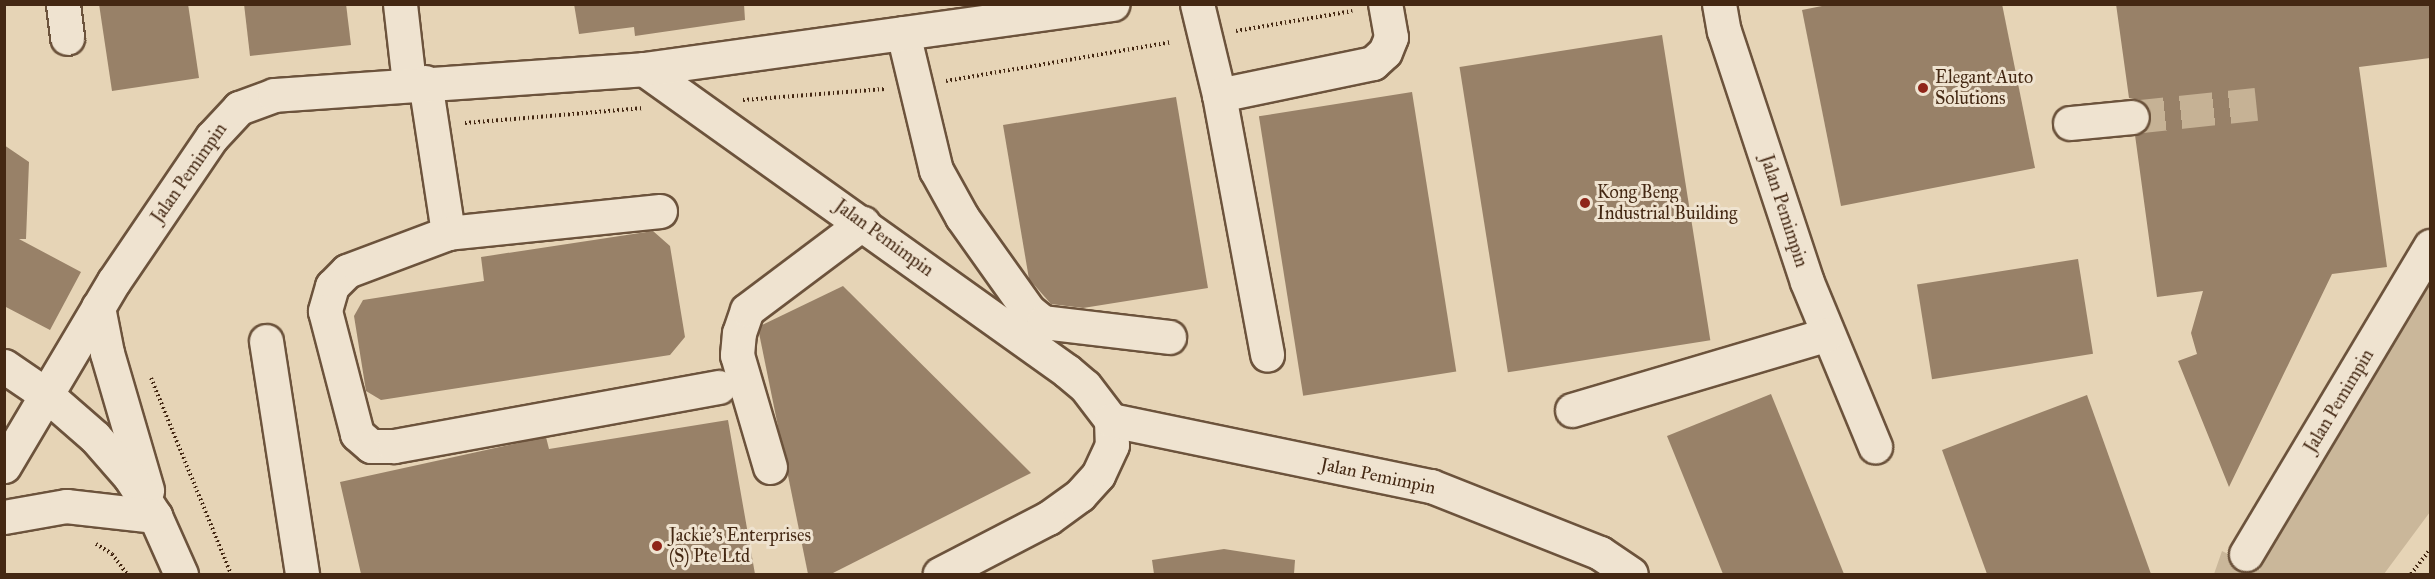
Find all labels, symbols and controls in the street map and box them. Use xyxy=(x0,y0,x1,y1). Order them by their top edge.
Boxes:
place label: Elegant Auto Solutions xyxy=(1935,67,2033,110)
marker: Elegant Auto Solutions xyxy=(1916,81,1930,95)
street label: Jalan Pemimpin xyxy=(147,119,231,227)
street label: Jalan Pemimpin xyxy=(1756,152,1812,270)
place label: Kong Beng Industrial Building xyxy=(1597,182,1737,224)
street label: Jalan Pemimpin xyxy=(830,195,938,281)
marker: Kong Beng Industrial Building xyxy=(1578,196,1592,210)
street label: Jalan Pemimpin xyxy=(2300,345,2378,457)
street label: Jalan Pemimpin xyxy=(1319,453,1437,499)
place label: Jackie's Enterprises (S) Pte Ltd xyxy=(669,525,811,568)
marker: Jackie's Enterprises (S) Pte Ltd xyxy=(650,539,664,553)

